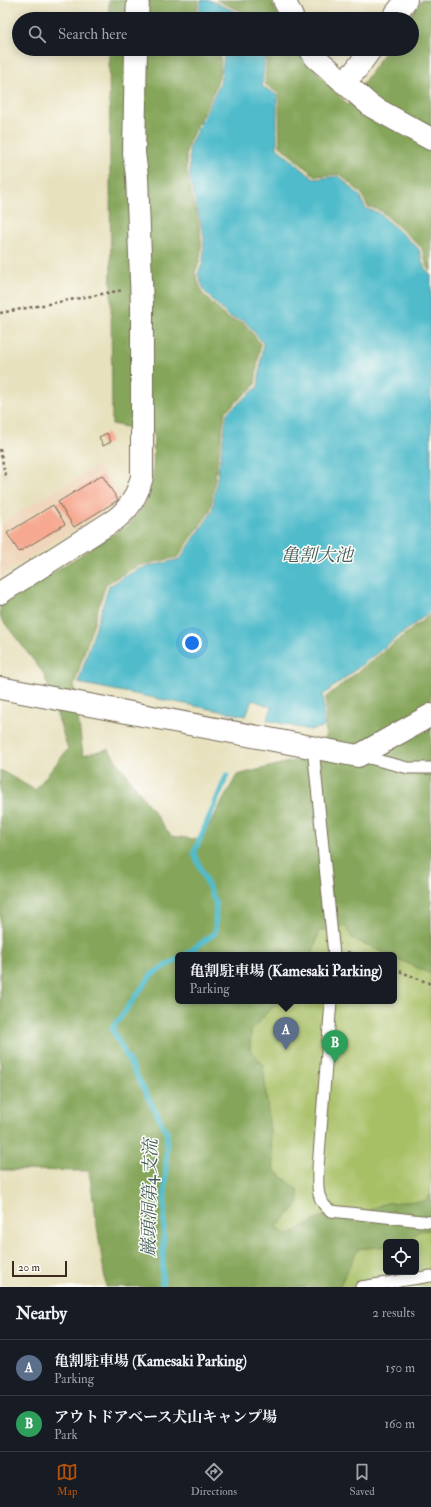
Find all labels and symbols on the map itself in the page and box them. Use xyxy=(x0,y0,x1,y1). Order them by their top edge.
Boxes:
water label: 亀割大池 xyxy=(281,544,355,567)
your location xyxy=(182,633,202,653)
pin: A xyxy=(273,1017,299,1050)
pin: B xyxy=(322,1030,348,1063)
water label: 巌頭洞第4支流 xyxy=(137,1136,163,1257)
scale bar xyxy=(12,1259,67,1278)

